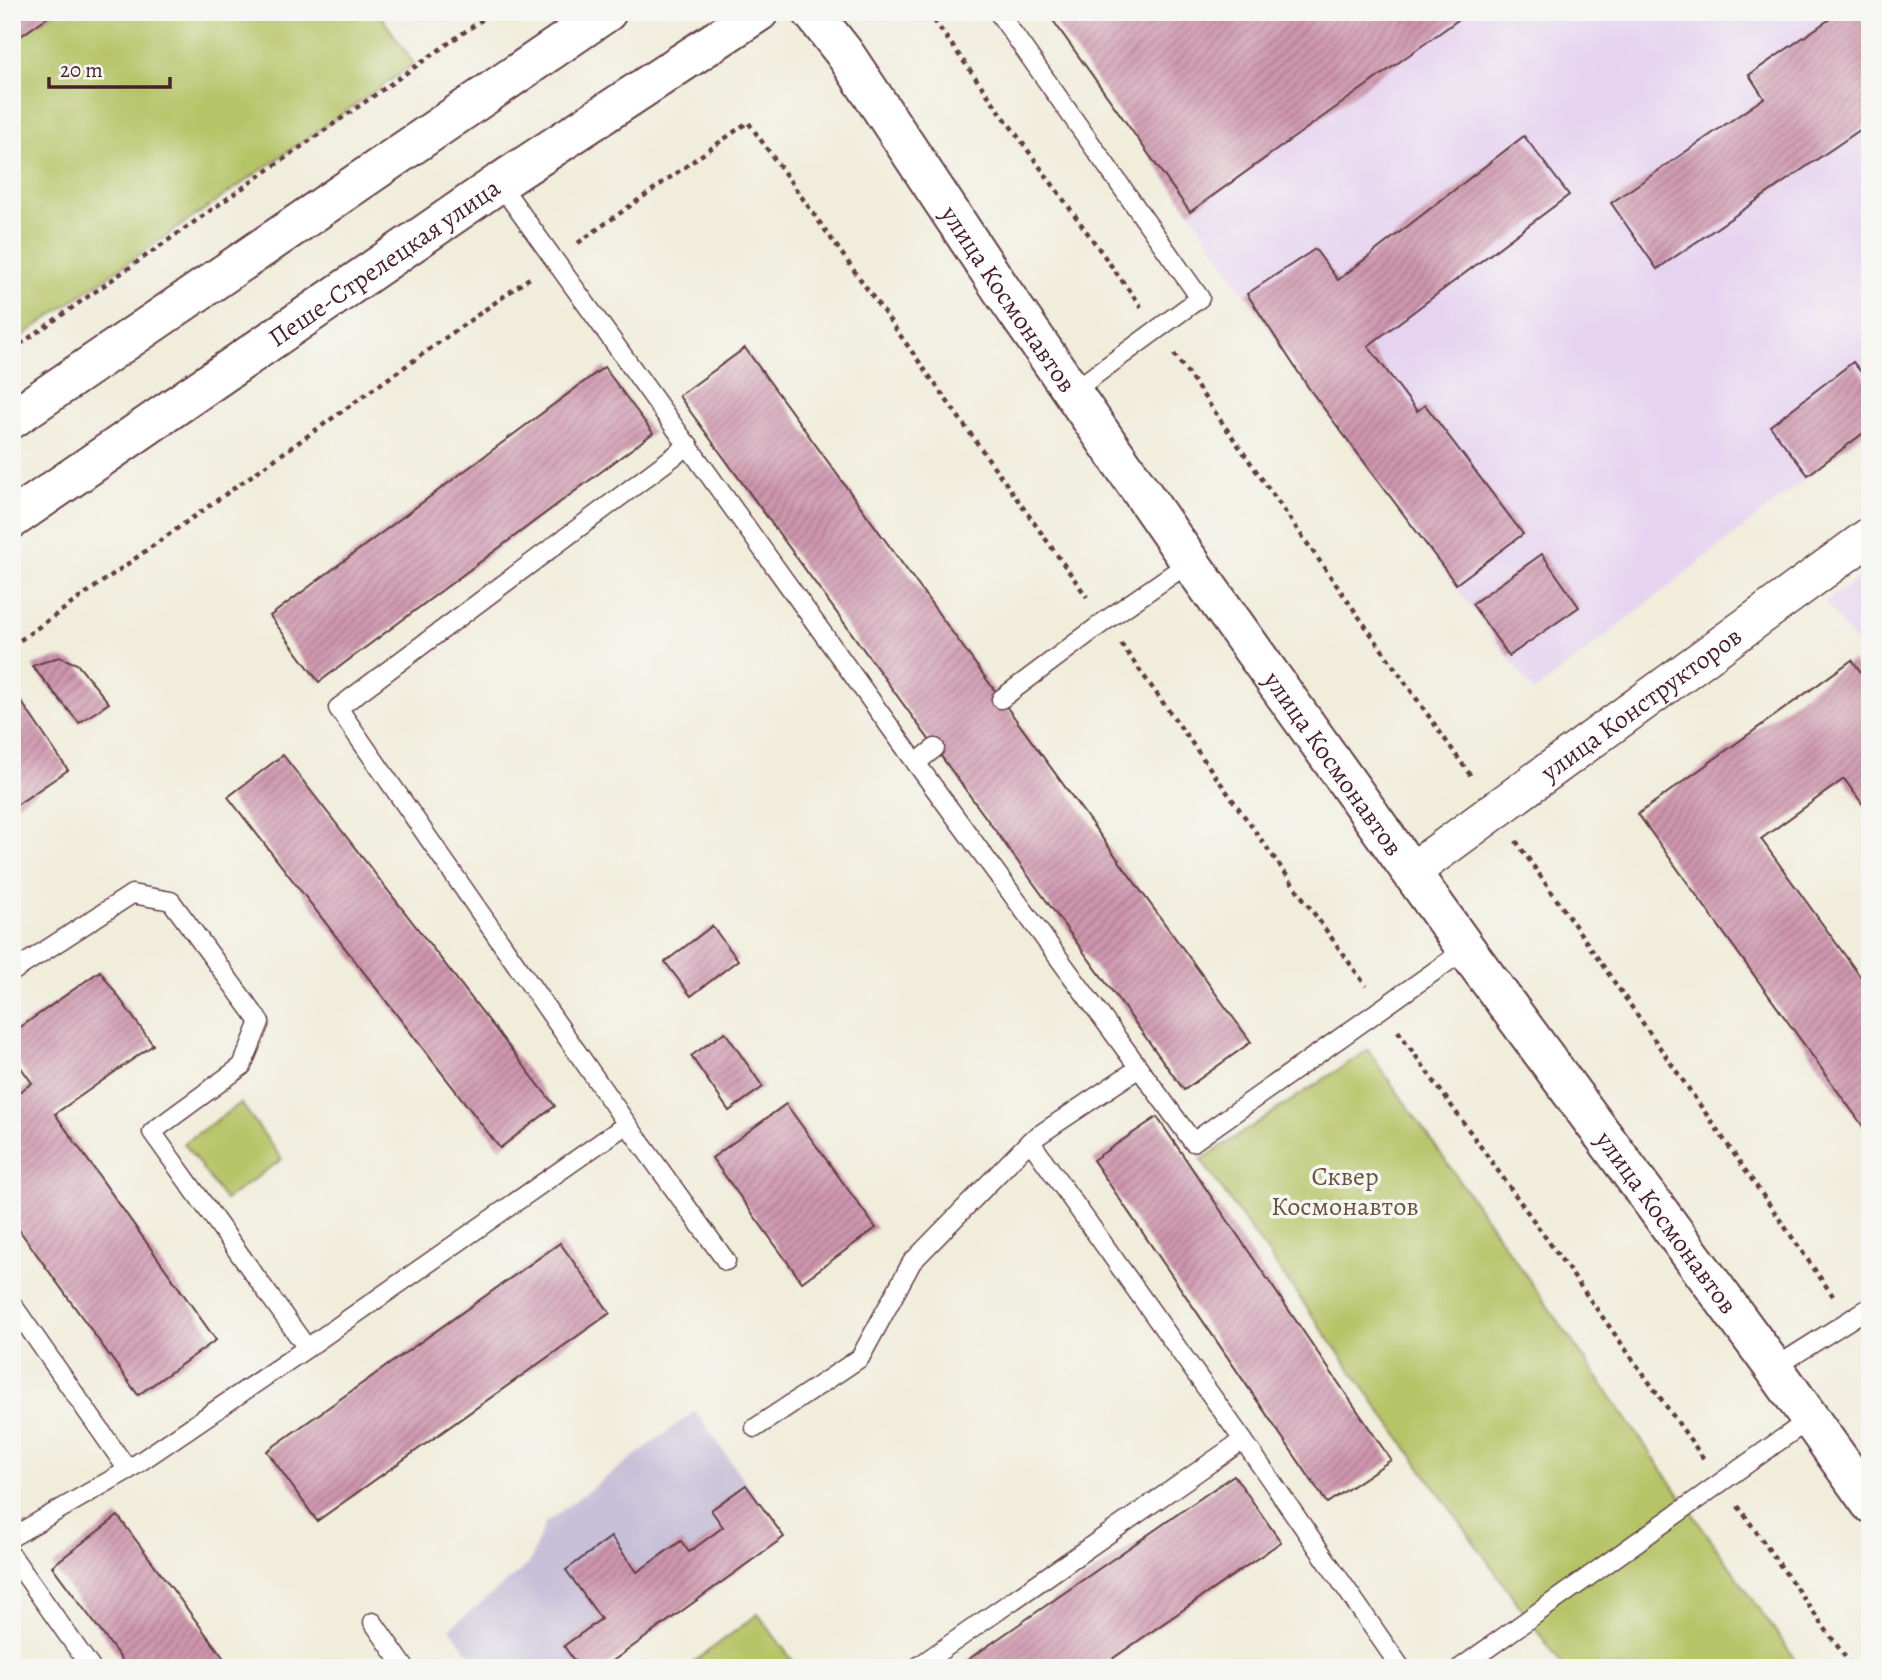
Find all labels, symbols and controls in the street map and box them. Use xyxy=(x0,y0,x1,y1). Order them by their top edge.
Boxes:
scale bar xyxy=(49,46,170,90)
text: 20 m xyxy=(60,56,103,84)
street label: Пеше-Стрелецкая улица xyxy=(261,170,507,355)
street label: улица Космонавтов xyxy=(932,198,1085,399)
street label: улица Конструкторов xyxy=(1533,618,1749,790)
street label: улица Космонавтов xyxy=(1255,663,1412,863)
street label: улица Космонавтов xyxy=(1587,1123,1746,1321)
park label: Сквер Космонавтов xyxy=(1271,1159,1419,1224)

